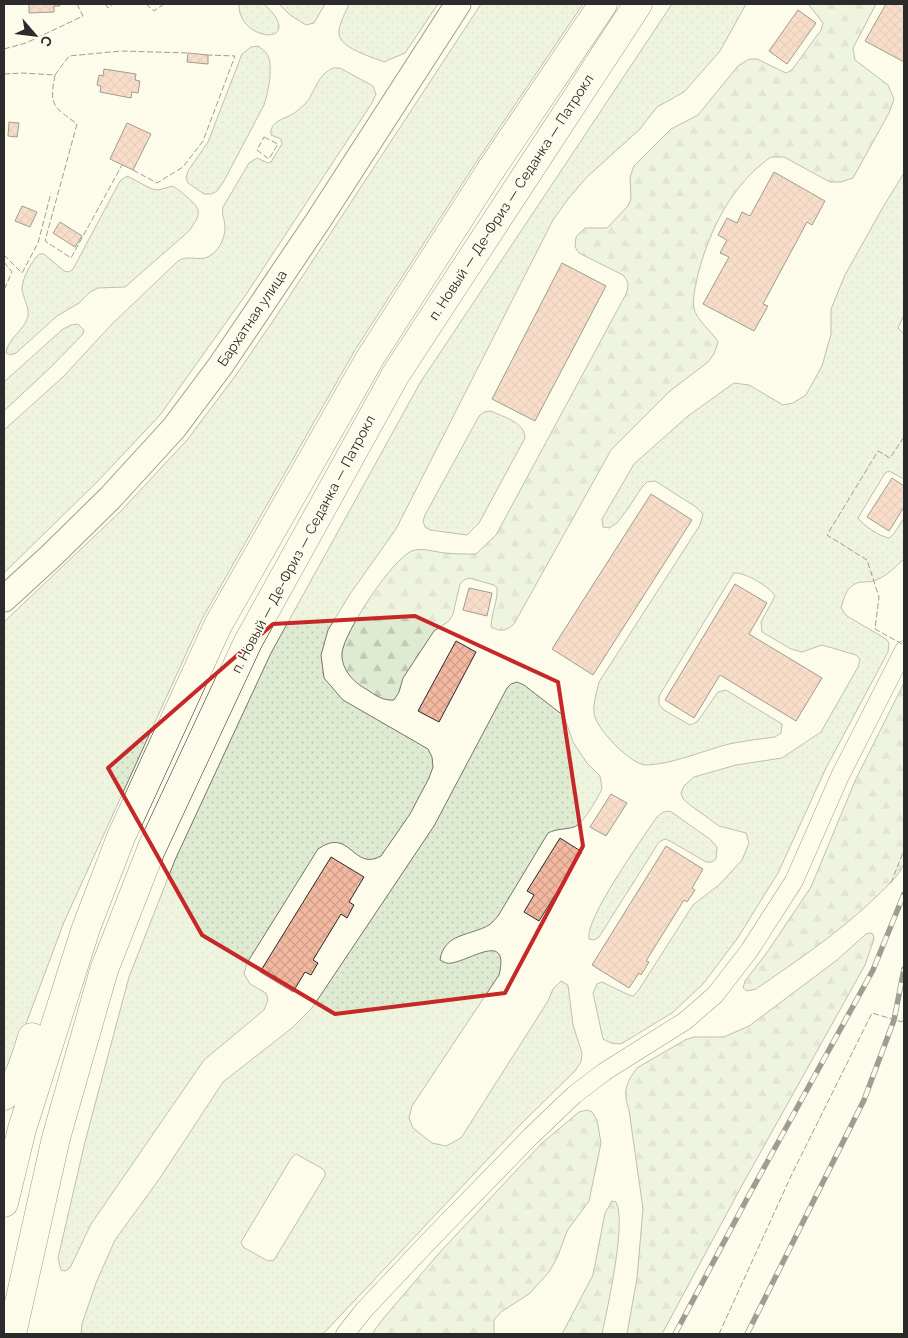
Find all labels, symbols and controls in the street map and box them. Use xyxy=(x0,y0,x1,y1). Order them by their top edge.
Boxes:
north arrow xyxy=(10,10,60,60)
text: С xyxy=(37,33,56,49)
street label: п. Новый — Де-Фриз — Седанка — Патрокл xyxy=(425,71,597,323)
street label: Бархатная улица xyxy=(214,267,290,369)
street label: п. Новый — Де-Фриз — Седанка — Патрокл xyxy=(228,412,378,676)

